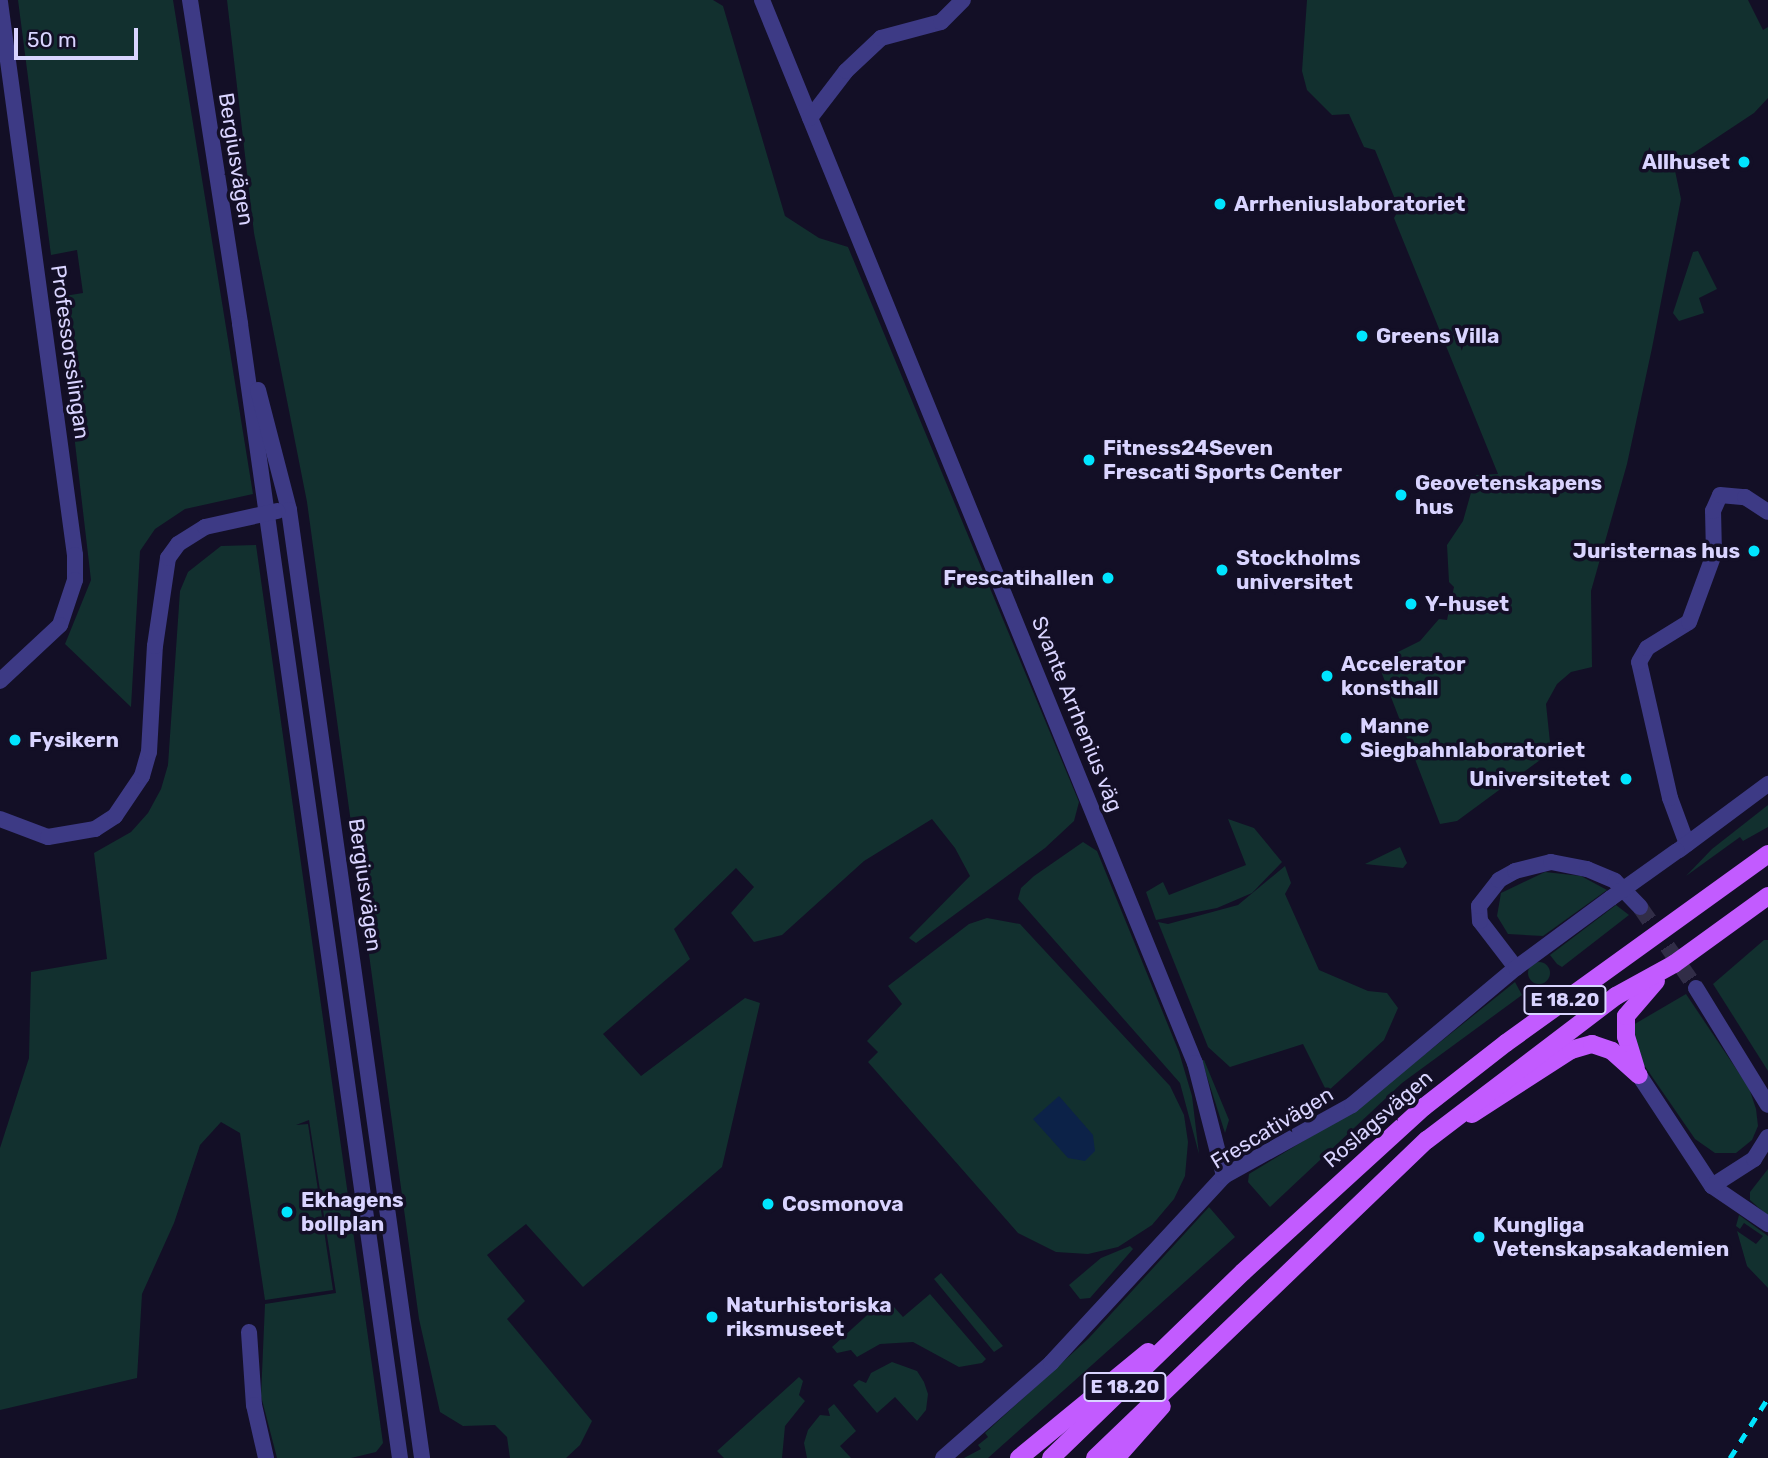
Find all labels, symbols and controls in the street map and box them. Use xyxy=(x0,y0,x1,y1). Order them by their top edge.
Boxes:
scale bar xyxy=(18,14,142,58)
text: 50 m xyxy=(27,27,77,52)
street label: Bergiusvägen xyxy=(213,91,259,227)
place label: Allhuset xyxy=(1642,149,1730,175)
marker: Allhuset xyxy=(1736,154,1752,170)
place label: Arrheniuslaboratoriet xyxy=(1234,191,1465,217)
marker: Arrheniuslaboratoriet xyxy=(1212,196,1228,212)
street label: Professorsslingan xyxy=(45,263,95,441)
place label: Greens Villa xyxy=(1376,323,1500,349)
marker: Greens Villa xyxy=(1354,328,1370,344)
place label: Fitness24Seven Frescati Sports Center xyxy=(1103,435,1342,485)
marker: Fitness24Seven Frescati Sports Center xyxy=(1081,452,1097,468)
place label: Geovetenskapens hus xyxy=(1415,470,1602,520)
marker: Geovetenskapens hus xyxy=(1393,487,1409,503)
place label: Juristernas hus xyxy=(1573,538,1740,564)
marker: Juristernas hus xyxy=(1746,543,1762,559)
place label: Stockholms universitet xyxy=(1236,545,1361,595)
marker: Stockholms universitet xyxy=(1214,562,1230,578)
place label: Frescatihallen xyxy=(943,565,1094,591)
marker: Frescatihallen xyxy=(1100,570,1116,586)
place label: Y-huset xyxy=(1425,591,1509,617)
marker: Y-huset xyxy=(1403,596,1419,612)
street label: Svante Arrhenius väg xyxy=(1026,612,1128,816)
place label: Accelerator konsthall xyxy=(1341,651,1465,701)
marker: Accelerator konsthall xyxy=(1319,668,1335,684)
place label: Manne Siegbahnlaboratoriet xyxy=(1360,713,1585,763)
place label: Fysikern xyxy=(29,727,119,753)
marker: Manne Siegbahnlaboratoriet xyxy=(1338,730,1354,746)
marker: Fysikern xyxy=(7,732,23,748)
place label: Universitetet xyxy=(1469,766,1610,792)
marker: Universitetet xyxy=(1616,769,1636,789)
street label: Bergiusvägen xyxy=(343,817,387,953)
road number: E 18.20 xyxy=(1523,984,1607,1016)
street label: Roslagsvägen xyxy=(1318,1065,1438,1173)
street label: Frescativägen xyxy=(1206,1082,1338,1174)
place label: Ekhagens bollplan xyxy=(301,1187,404,1237)
place label: Cosmonova xyxy=(782,1191,904,1217)
marker: Cosmonova xyxy=(760,1196,776,1212)
marker: Ekhagens bollplan xyxy=(279,1204,295,1220)
place label: Kungliga Vetenskapsakademien xyxy=(1493,1212,1729,1262)
marker: Kungliga Vetenskapsakademien xyxy=(1471,1229,1487,1245)
place label: Naturhistoriska riksmuseet xyxy=(726,1292,892,1342)
marker: Naturhistoriska riksmuseet xyxy=(704,1309,720,1325)
road number: E 18.20 xyxy=(1083,1372,1167,1402)

